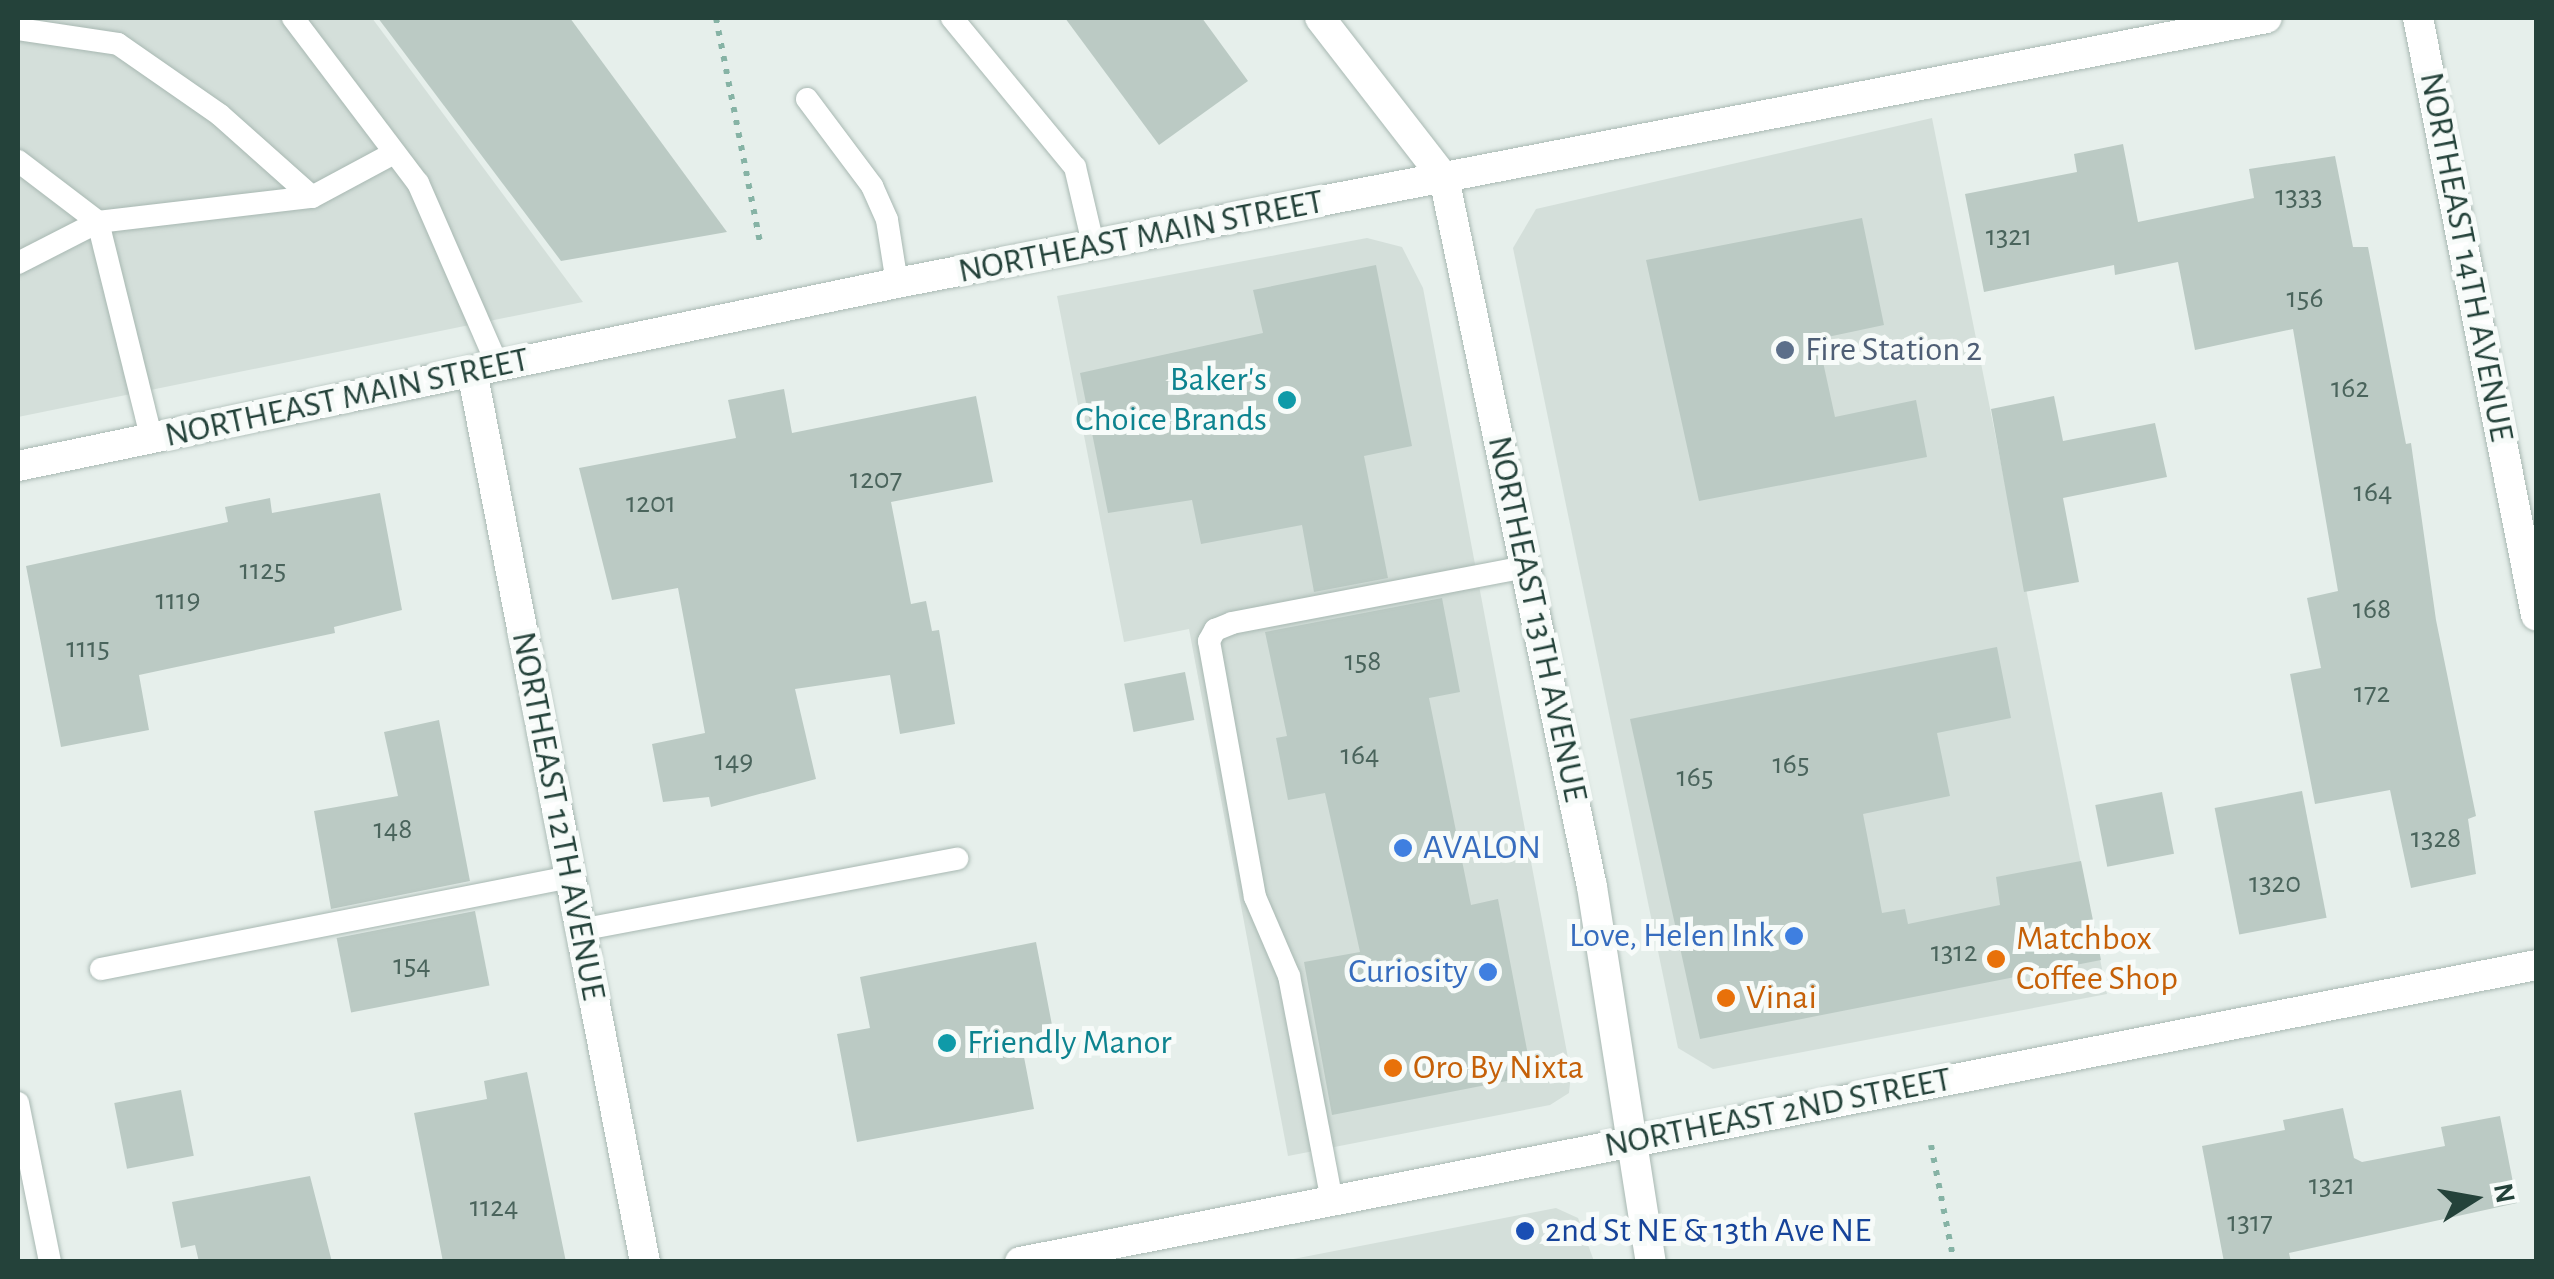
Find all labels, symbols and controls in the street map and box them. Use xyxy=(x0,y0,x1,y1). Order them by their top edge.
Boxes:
street label: NORTHEAST 14TH AVENUE xyxy=(2410,69,2522,445)
house number: 1333 xyxy=(2275,178,2323,214)
street label: NORTHEAST MAIN STREET xyxy=(955,181,1327,293)
house number: 1321 xyxy=(1986,218,2032,254)
house number: 156 xyxy=(2287,280,2323,316)
place label: Fire Station 2 xyxy=(1805,329,1982,371)
street label: NORTHEAST MAIN STREET xyxy=(161,339,533,457)
marker: Fire Station 2 xyxy=(1774,339,1796,361)
place label: Baker's Choice Brands xyxy=(1075,359,1267,441)
house number: 162 xyxy=(2331,370,2369,406)
marker: Baker's Choice Brands xyxy=(1276,389,1298,411)
street label: NORTHEAST 13TH AVENUE xyxy=(1478,432,1596,806)
house number: 1207 xyxy=(850,461,902,497)
house number: 164 xyxy=(2354,474,2392,510)
house number: 1201 xyxy=(626,485,676,521)
house number: 1125 xyxy=(240,552,286,588)
house number: 1119 xyxy=(155,582,201,618)
house number: 168 xyxy=(2353,591,2391,627)
street label: NORTHEAST 12TH AVENUE xyxy=(502,628,614,1004)
house number: 1115 xyxy=(66,630,110,666)
house number: 158 xyxy=(1344,643,1382,679)
house number: 172 xyxy=(2354,675,2390,711)
house number: 164 xyxy=(1341,737,1379,773)
house number: 149 xyxy=(715,743,753,779)
house number: 165 xyxy=(1773,746,1809,782)
house number: 165 xyxy=(1677,759,1713,795)
house number: 148 xyxy=(374,811,412,847)
house number: 1328 xyxy=(2411,820,2461,856)
place label: AVALON xyxy=(1423,827,1541,869)
marker: AVALON xyxy=(1392,837,1414,859)
house number: 1320 xyxy=(2249,865,2301,901)
place label: Love, Helen Ink xyxy=(1569,915,1774,957)
place label: Matchbox Coffee Shop xyxy=(2016,918,2178,1000)
marker: Love, Helen Ink xyxy=(1783,925,1805,947)
house number: 1312 xyxy=(1931,934,1977,970)
house number: 154 xyxy=(393,947,431,983)
marker: Matchbox Coffee Shop xyxy=(1985,948,2007,970)
place label: Curiosity xyxy=(1348,951,1468,993)
marker: Curiosity xyxy=(1477,961,1499,983)
place label: Vinai xyxy=(1746,977,1817,1019)
marker: Vinai xyxy=(1715,987,1737,1009)
place label: Friendly Manor xyxy=(967,1022,1172,1064)
marker: Friendly Manor xyxy=(936,1032,958,1054)
place label: Oro By Nixta xyxy=(1413,1047,1584,1089)
marker: Oro By Nixta xyxy=(1382,1057,1404,1079)
street label: NORTHEAST 2ND STREET xyxy=(1601,1059,1955,1167)
north arrow xyxy=(2424,1149,2524,1249)
house number: 1321 xyxy=(2309,1167,2355,1203)
text: N xyxy=(2488,1181,2519,1206)
house number: 1124 xyxy=(470,1189,518,1225)
house number: 1317 xyxy=(2227,1204,2273,1240)
place label: 2nd St NE & 13th Ave NE xyxy=(1545,1210,1871,1252)
marker: 2nd St NE & 13th Ave NE xyxy=(1514,1220,1536,1242)

